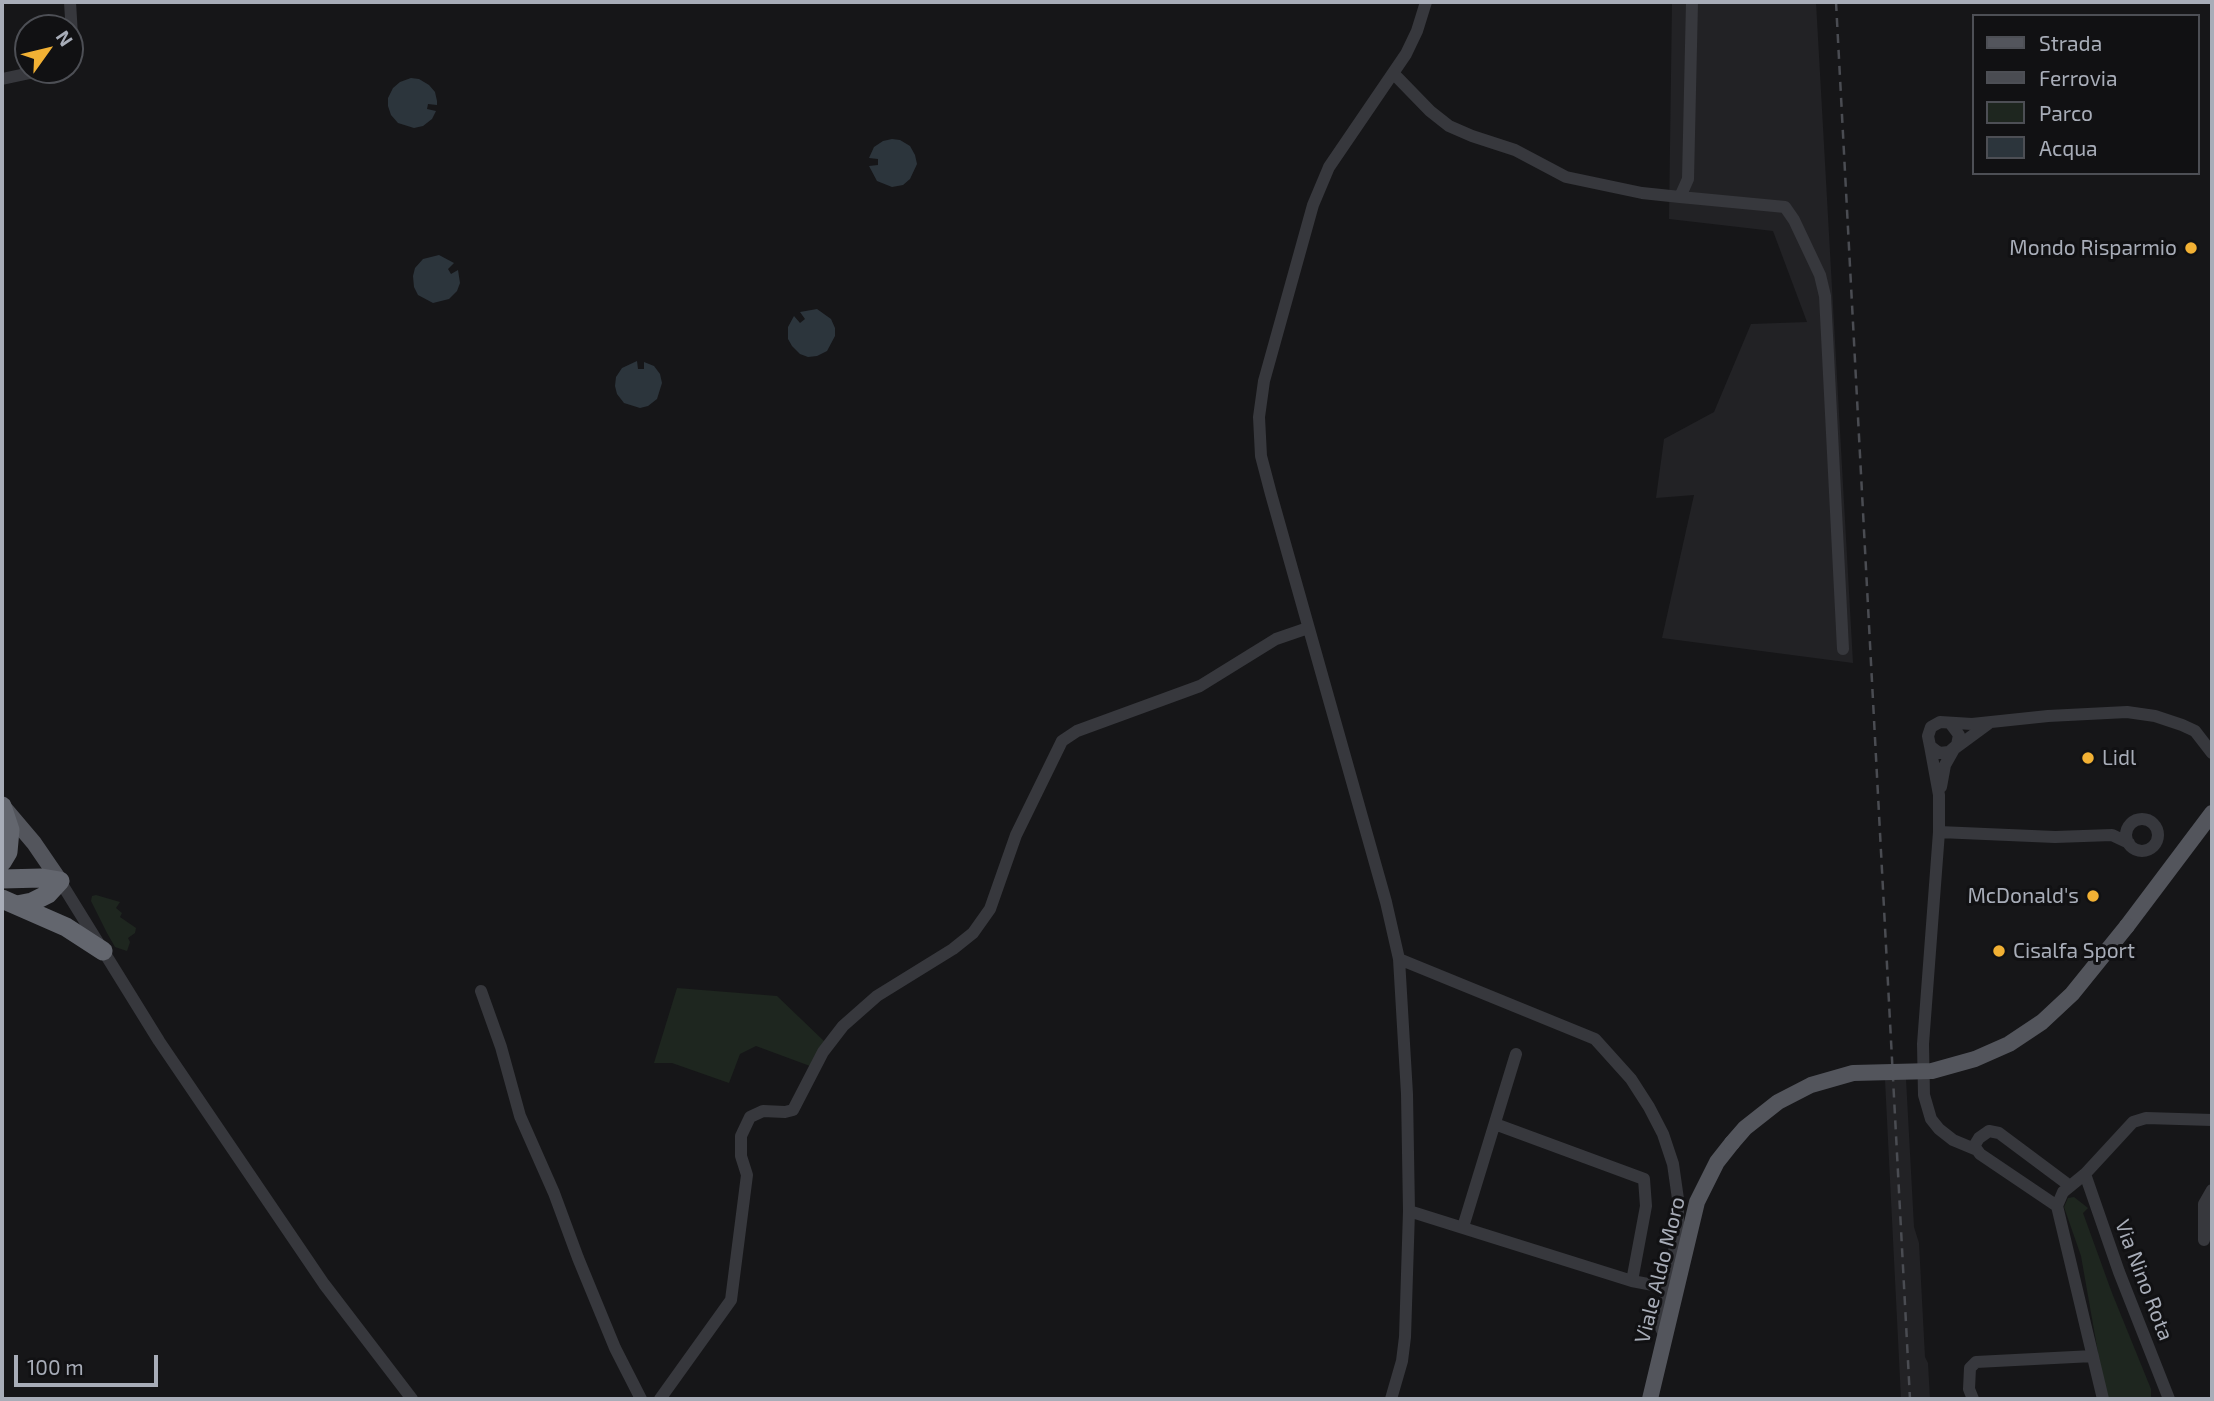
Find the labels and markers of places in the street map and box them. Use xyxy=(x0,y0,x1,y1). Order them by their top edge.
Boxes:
place label: Mondo Risparmio xyxy=(2009,235,2177,261)
marker: Mondo Risparmio xyxy=(2183,240,2199,256)
place label: Lidl xyxy=(2102,745,2136,771)
marker: Lidl xyxy=(2080,750,2096,766)
place label: McDonald's xyxy=(1967,883,2079,909)
marker: McDonald's xyxy=(2085,888,2101,904)
place label: Cisalfa Sport xyxy=(2013,938,2135,964)
marker: Cisalfa Sport xyxy=(1991,943,2007,959)

